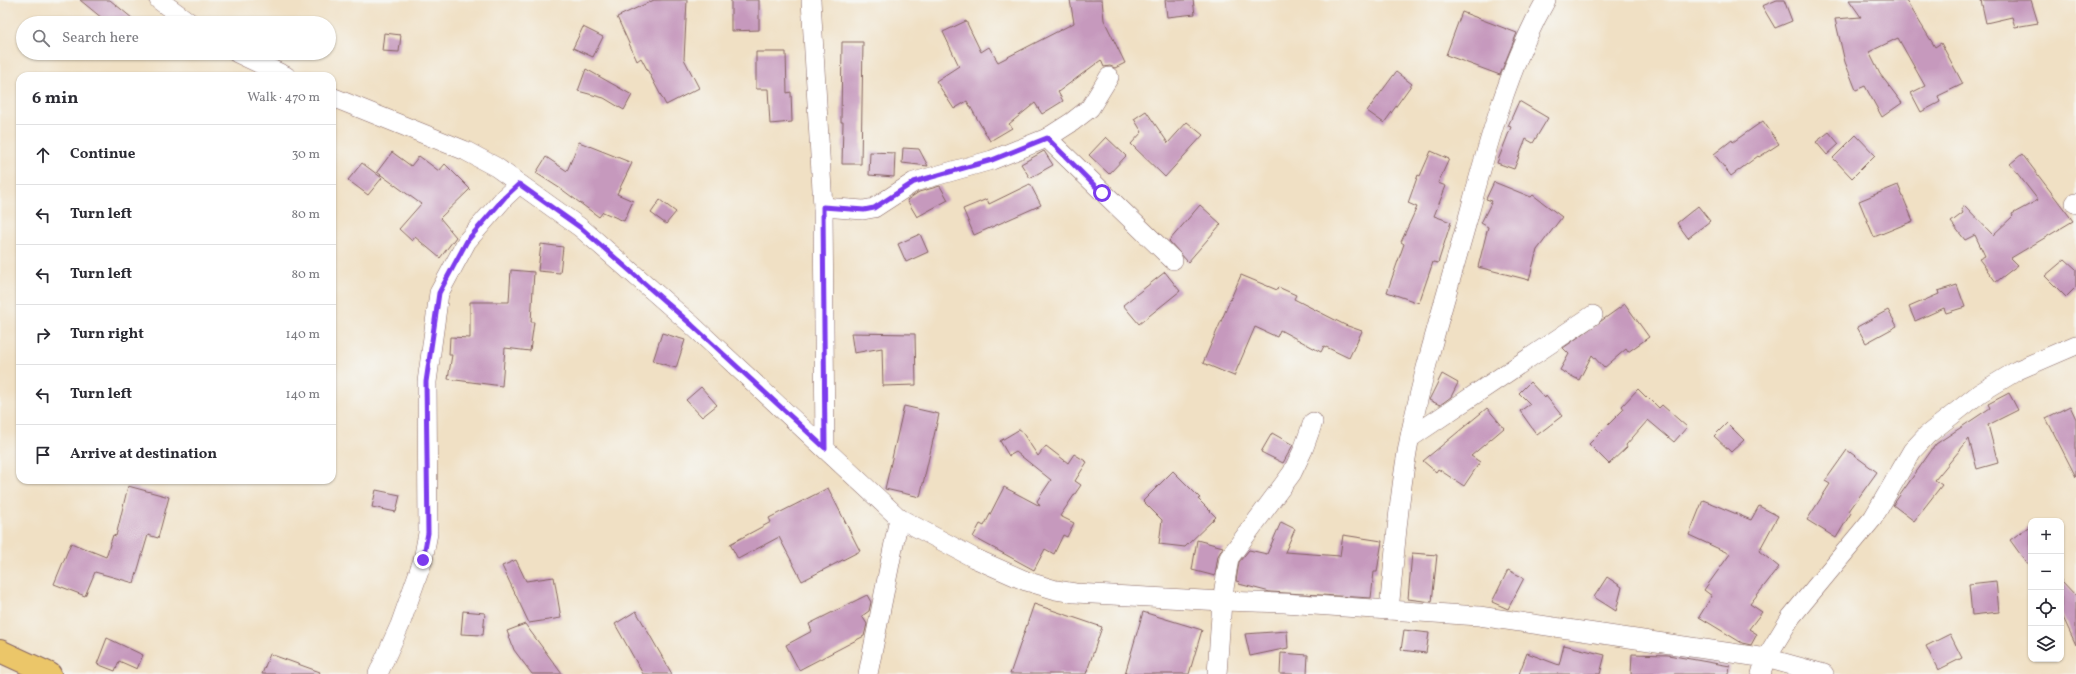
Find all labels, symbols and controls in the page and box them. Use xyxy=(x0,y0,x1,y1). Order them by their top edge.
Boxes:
search box xyxy=(16,16,336,60)
icon: search xyxy=(30,27,52,49)
text: Search here xyxy=(62,28,139,49)
text: 6 min xyxy=(32,87,78,110)
text: Walk · 470 m xyxy=(247,89,320,107)
icon: ahead xyxy=(32,144,54,166)
text: Continue xyxy=(70,144,135,165)
text: 30 m xyxy=(292,146,320,164)
route start xyxy=(1093,184,1111,202)
icon: left xyxy=(32,204,54,226)
text: Turn left xyxy=(70,204,132,225)
text: 80 m xyxy=(291,206,320,224)
icon: left xyxy=(32,264,54,286)
text: Turn left xyxy=(70,264,132,285)
text: 80 m xyxy=(291,266,320,284)
icon: right xyxy=(32,324,54,346)
text: Turn right xyxy=(70,324,144,345)
text: 140 m xyxy=(286,326,320,344)
icon: left xyxy=(32,384,54,406)
text: Turn left xyxy=(70,384,132,405)
text: 140 m xyxy=(286,386,320,404)
icon: arrive xyxy=(32,444,54,466)
text: Arrive at destination xyxy=(70,444,217,465)
map controls xyxy=(2028,518,2064,662)
button: + xyxy=(2028,518,2064,554)
route end xyxy=(414,551,432,569)
button: − xyxy=(2028,554,2064,590)
button: locate xyxy=(2028,590,2064,626)
button: layers xyxy=(2028,626,2064,662)

